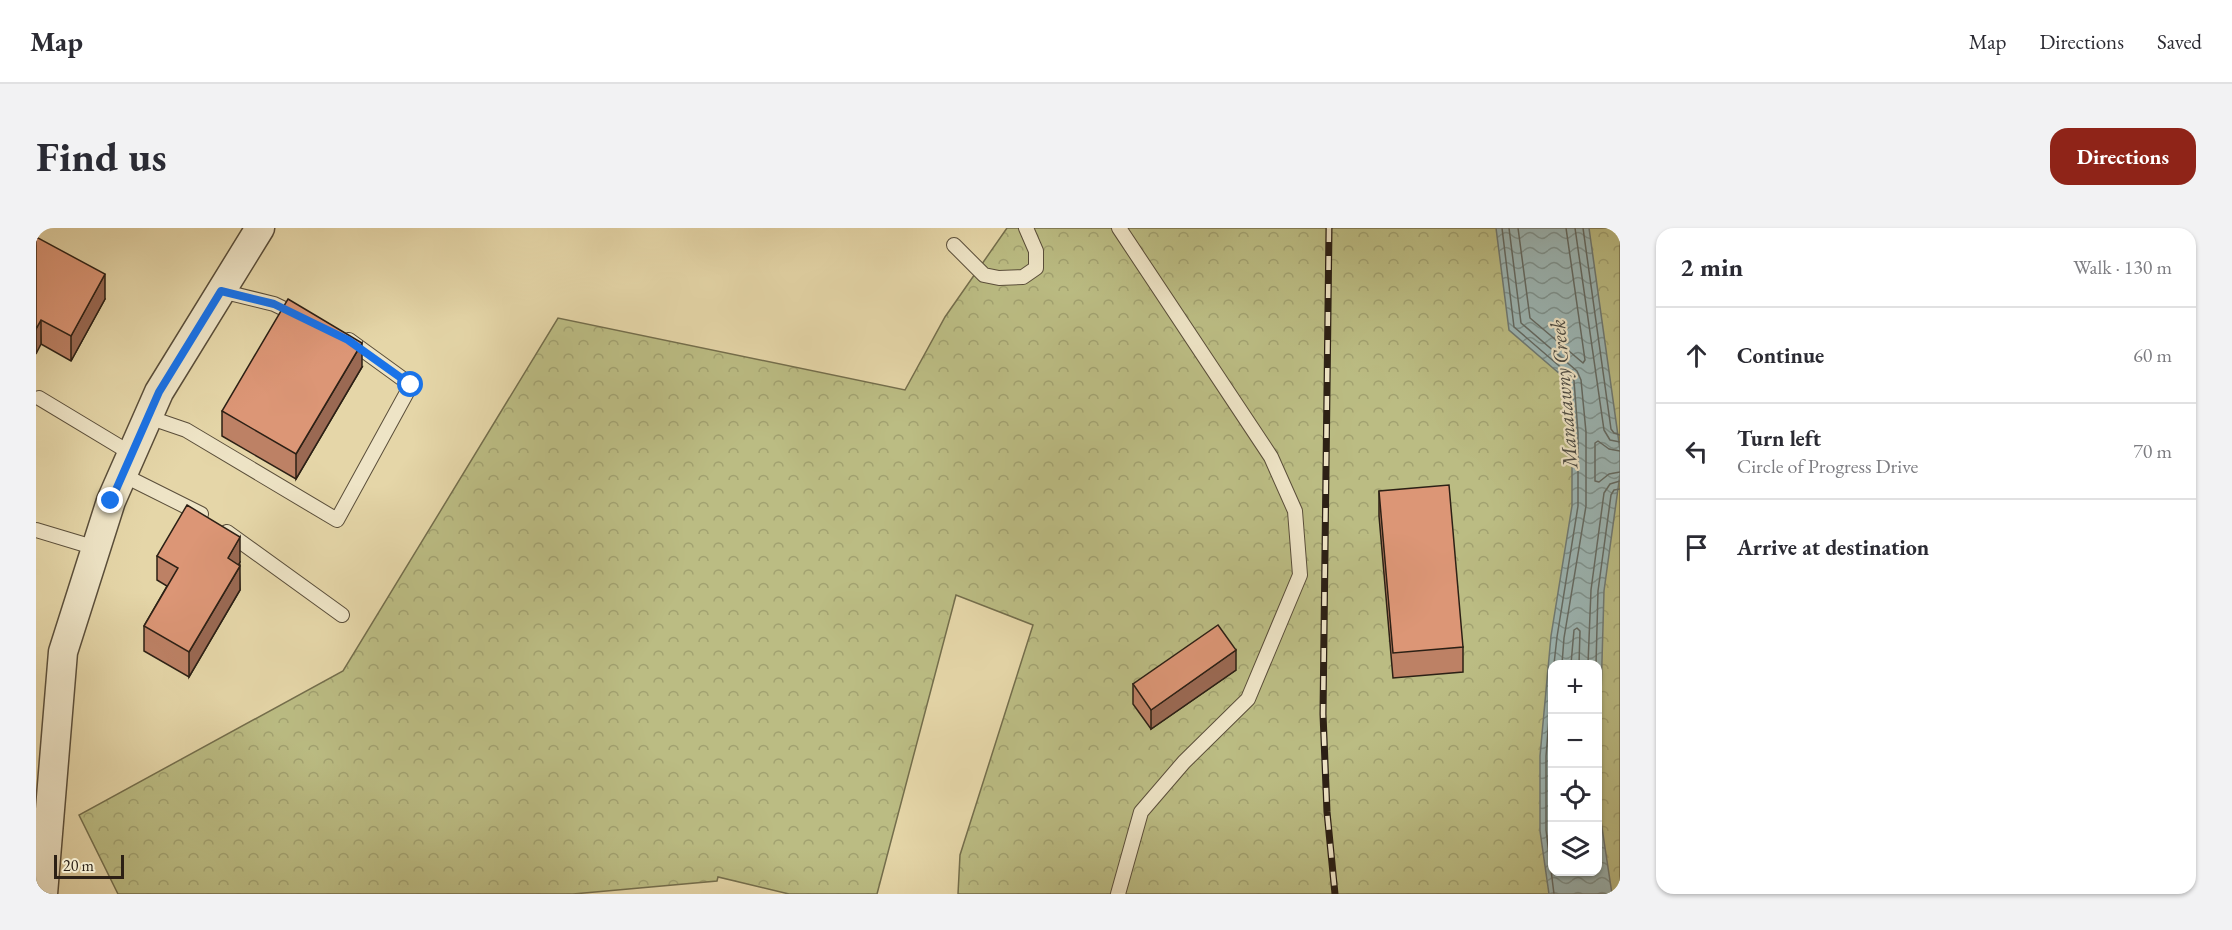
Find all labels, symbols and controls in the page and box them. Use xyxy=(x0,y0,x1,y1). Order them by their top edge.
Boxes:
text: Map xyxy=(30,23,83,59)
text: Map xyxy=(1969,28,2006,55)
text: Directions xyxy=(2039,28,2124,55)
text: Saved xyxy=(2157,28,2202,55)
button: Directions xyxy=(2050,128,2196,185)
text: Find us xyxy=(36,129,167,184)
text: 2 min xyxy=(1680,250,1743,284)
text: Walk · 130 m xyxy=(2073,254,2172,280)
water label: Manatawny Creek xyxy=(1543,318,1584,472)
icon: ahead xyxy=(1680,339,1713,372)
text: Continue xyxy=(1737,341,1824,370)
text: 60 m xyxy=(2133,342,2172,368)
route start xyxy=(397,371,423,397)
text: Turn left xyxy=(1737,424,1821,453)
icon: left xyxy=(1680,435,1713,468)
text: 70 m xyxy=(2133,438,2172,464)
text: Circle of Progress Drive xyxy=(1737,453,1918,479)
route end xyxy=(97,487,123,513)
icon: arrive xyxy=(1680,531,1713,564)
text: Arrive at destination xyxy=(1737,533,1929,562)
map controls xyxy=(1548,660,1602,876)
button: + xyxy=(1548,660,1602,714)
button: − xyxy=(1548,714,1602,768)
button: locate xyxy=(1548,768,1602,822)
button: layers xyxy=(1548,822,1602,876)
scale bar xyxy=(54,852,124,880)
text: 20 m xyxy=(63,855,94,876)

